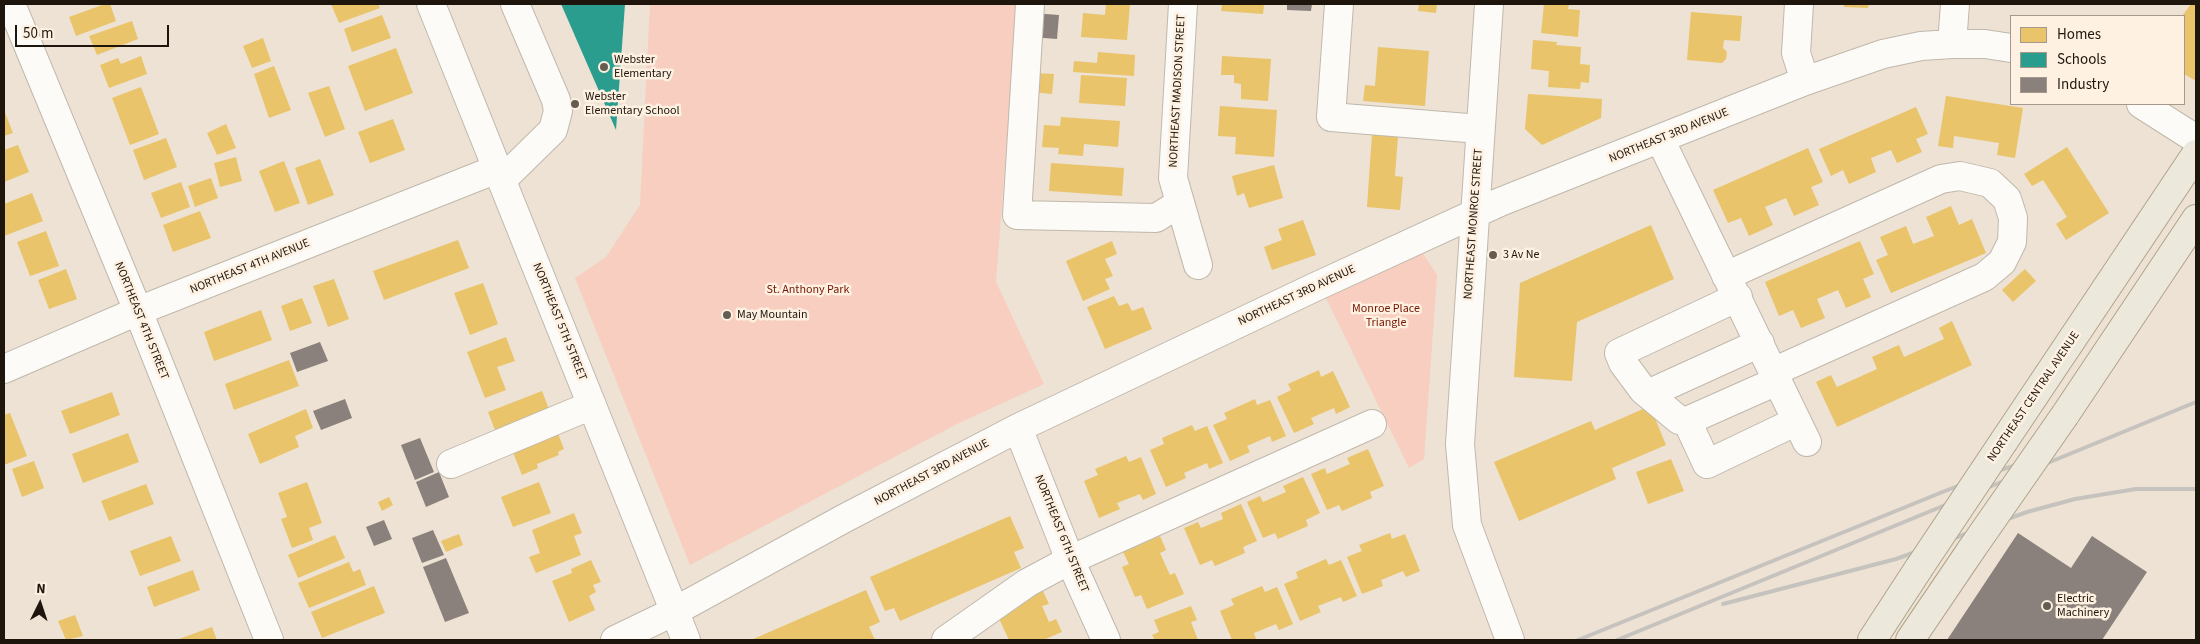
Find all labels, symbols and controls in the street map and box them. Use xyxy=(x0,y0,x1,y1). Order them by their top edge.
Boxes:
street label: NORTHEAST MADISON STREET xyxy=(1167,14,1189,168)
scale bar xyxy=(18,15,171,47)
legend xyxy=(2010,15,2185,105)
text: 50 m xyxy=(23,23,53,44)
text: Homes xyxy=(2057,24,2101,45)
text: Schools xyxy=(2057,49,2106,70)
place label: Webster Elementary xyxy=(614,53,672,81)
marker: Webster Elementary xyxy=(598,61,610,73)
text: Industry xyxy=(2057,74,2109,95)
place label: Webster Elementary School xyxy=(585,90,680,118)
marker: Webster Elementary School xyxy=(569,98,581,110)
street label: NORTHEAST 3RD AVENUE xyxy=(1607,105,1731,167)
street label: NORTHEAST MONROE STREET xyxy=(1462,148,1486,300)
street label: NORTHEAST 4TH AVENUE xyxy=(188,236,312,298)
place label: 3 Av Ne xyxy=(1503,248,1540,262)
marker: 3 Av Ne xyxy=(1487,249,1499,261)
street label: NORTHEAST 4TH STREET xyxy=(111,260,171,382)
street label: NORTHEAST 5TH STREET xyxy=(529,261,589,383)
street label: NORTHEAST 3RD AVENUE xyxy=(1236,262,1358,330)
park label: St. Anthony Park xyxy=(767,283,849,297)
park label: Monroe Place Triangle xyxy=(1352,302,1420,330)
place label: May Mountain xyxy=(737,308,807,322)
marker: May Mountain xyxy=(721,309,733,321)
street label: NORTHEAST CENTRAL AVENUE xyxy=(1985,329,2083,465)
street label: NORTHEAST 3RD AVENUE xyxy=(872,437,992,509)
street label: NORTHEAST 6TH STREET xyxy=(1031,473,1091,595)
north arrow xyxy=(15,579,65,629)
text: N xyxy=(36,579,46,599)
place label: Electric Machinery xyxy=(2057,592,2109,620)
marker: Electric Machinery xyxy=(2041,600,2053,612)

